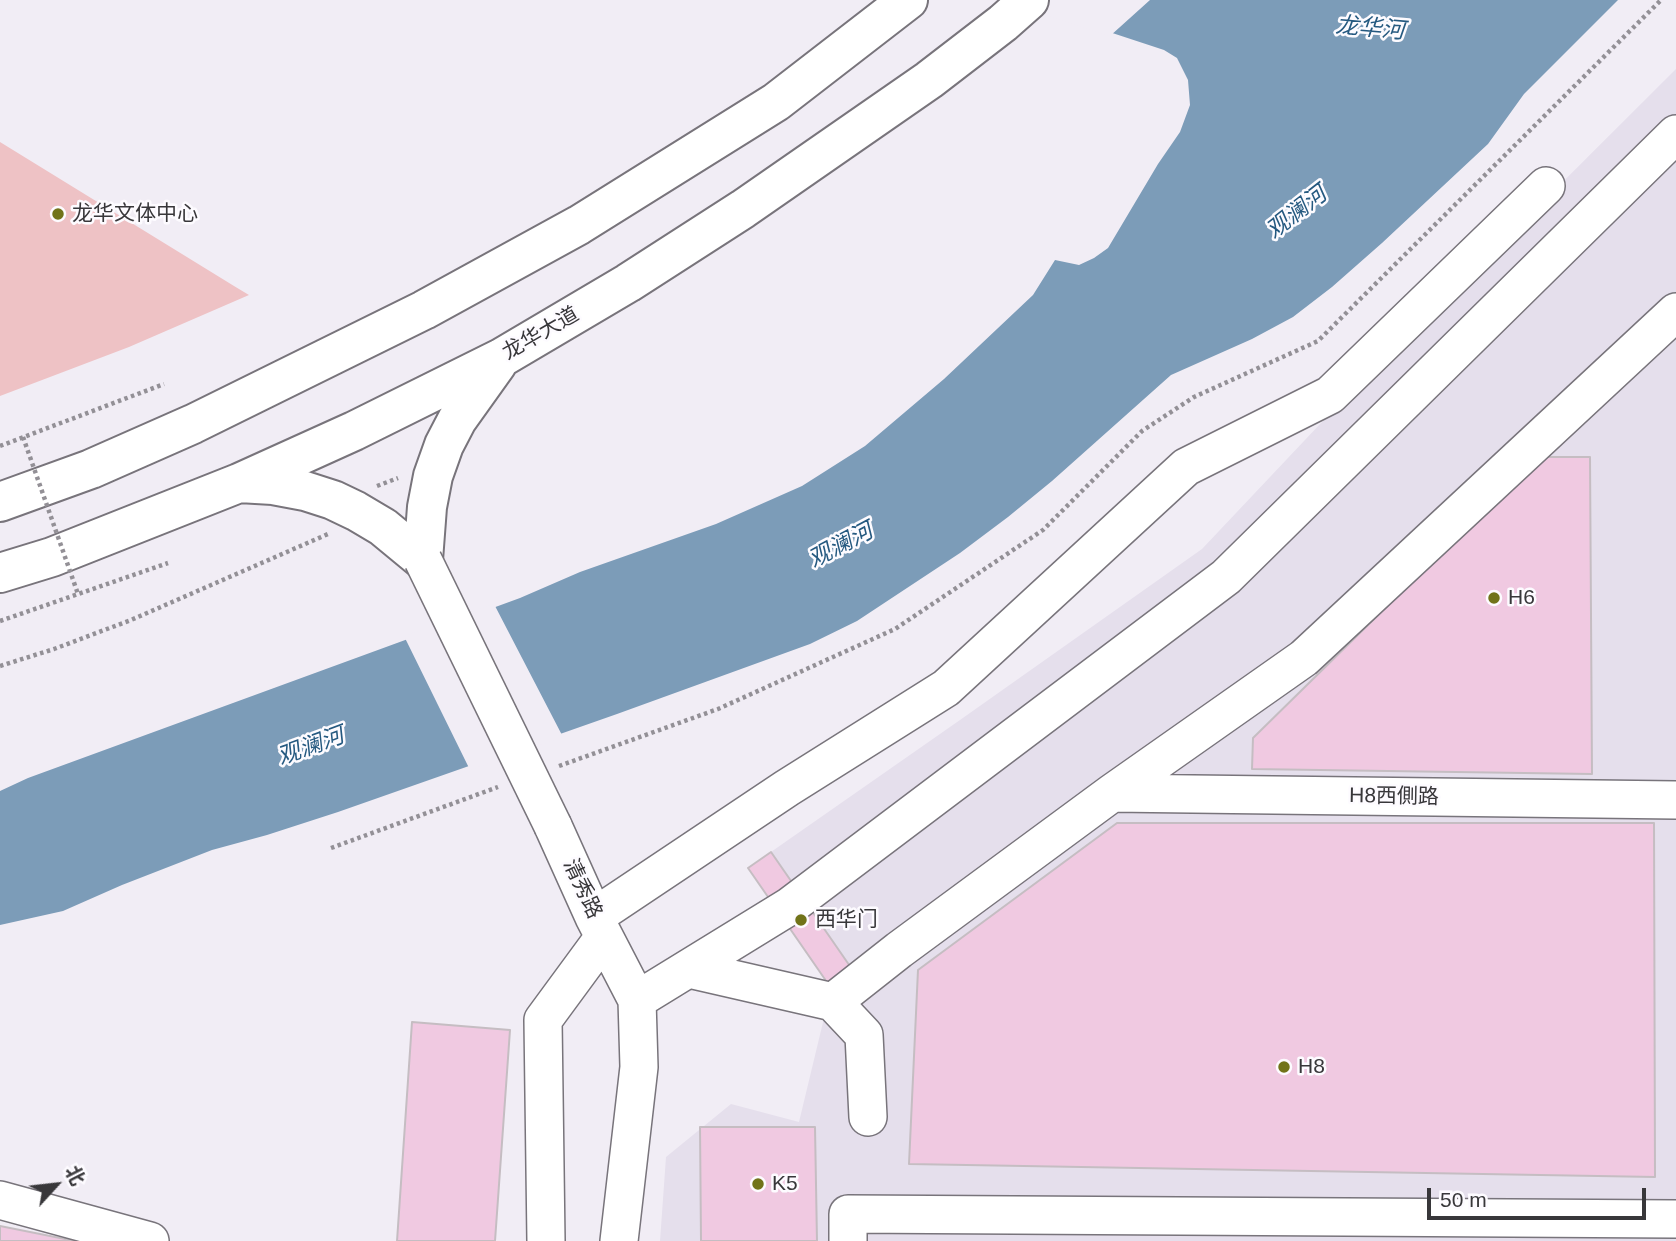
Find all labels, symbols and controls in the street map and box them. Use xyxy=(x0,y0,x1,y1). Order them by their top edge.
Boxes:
water label: 龙华河 xyxy=(1334,12,1406,46)
water label: 观澜河 xyxy=(1261,181,1333,245)
place label: 龙华文体中心 xyxy=(72,201,198,227)
marker: 龙华文体中心 xyxy=(50,206,66,222)
street label: 龙华大道 xyxy=(498,302,584,366)
water label: 观澜河 xyxy=(804,518,878,574)
place label: H6 xyxy=(1508,585,1535,611)
marker: H6 xyxy=(1486,590,1502,606)
water label: 观澜河 xyxy=(274,722,348,772)
street label: H8西側路 xyxy=(1349,784,1439,810)
street label: 清秀路 xyxy=(557,855,607,923)
place label: 西华门 xyxy=(815,907,878,933)
marker: 西华门 xyxy=(793,912,809,928)
place label: H8 xyxy=(1298,1054,1325,1080)
marker: H8 xyxy=(1276,1059,1292,1075)
north arrow xyxy=(21,1150,91,1220)
text: 北 xyxy=(61,1162,89,1188)
place label: K5 xyxy=(772,1171,798,1197)
scale bar xyxy=(1431,1174,1650,1218)
marker: K5 xyxy=(750,1176,766,1192)
text: 50 m xyxy=(1440,1188,1487,1211)

